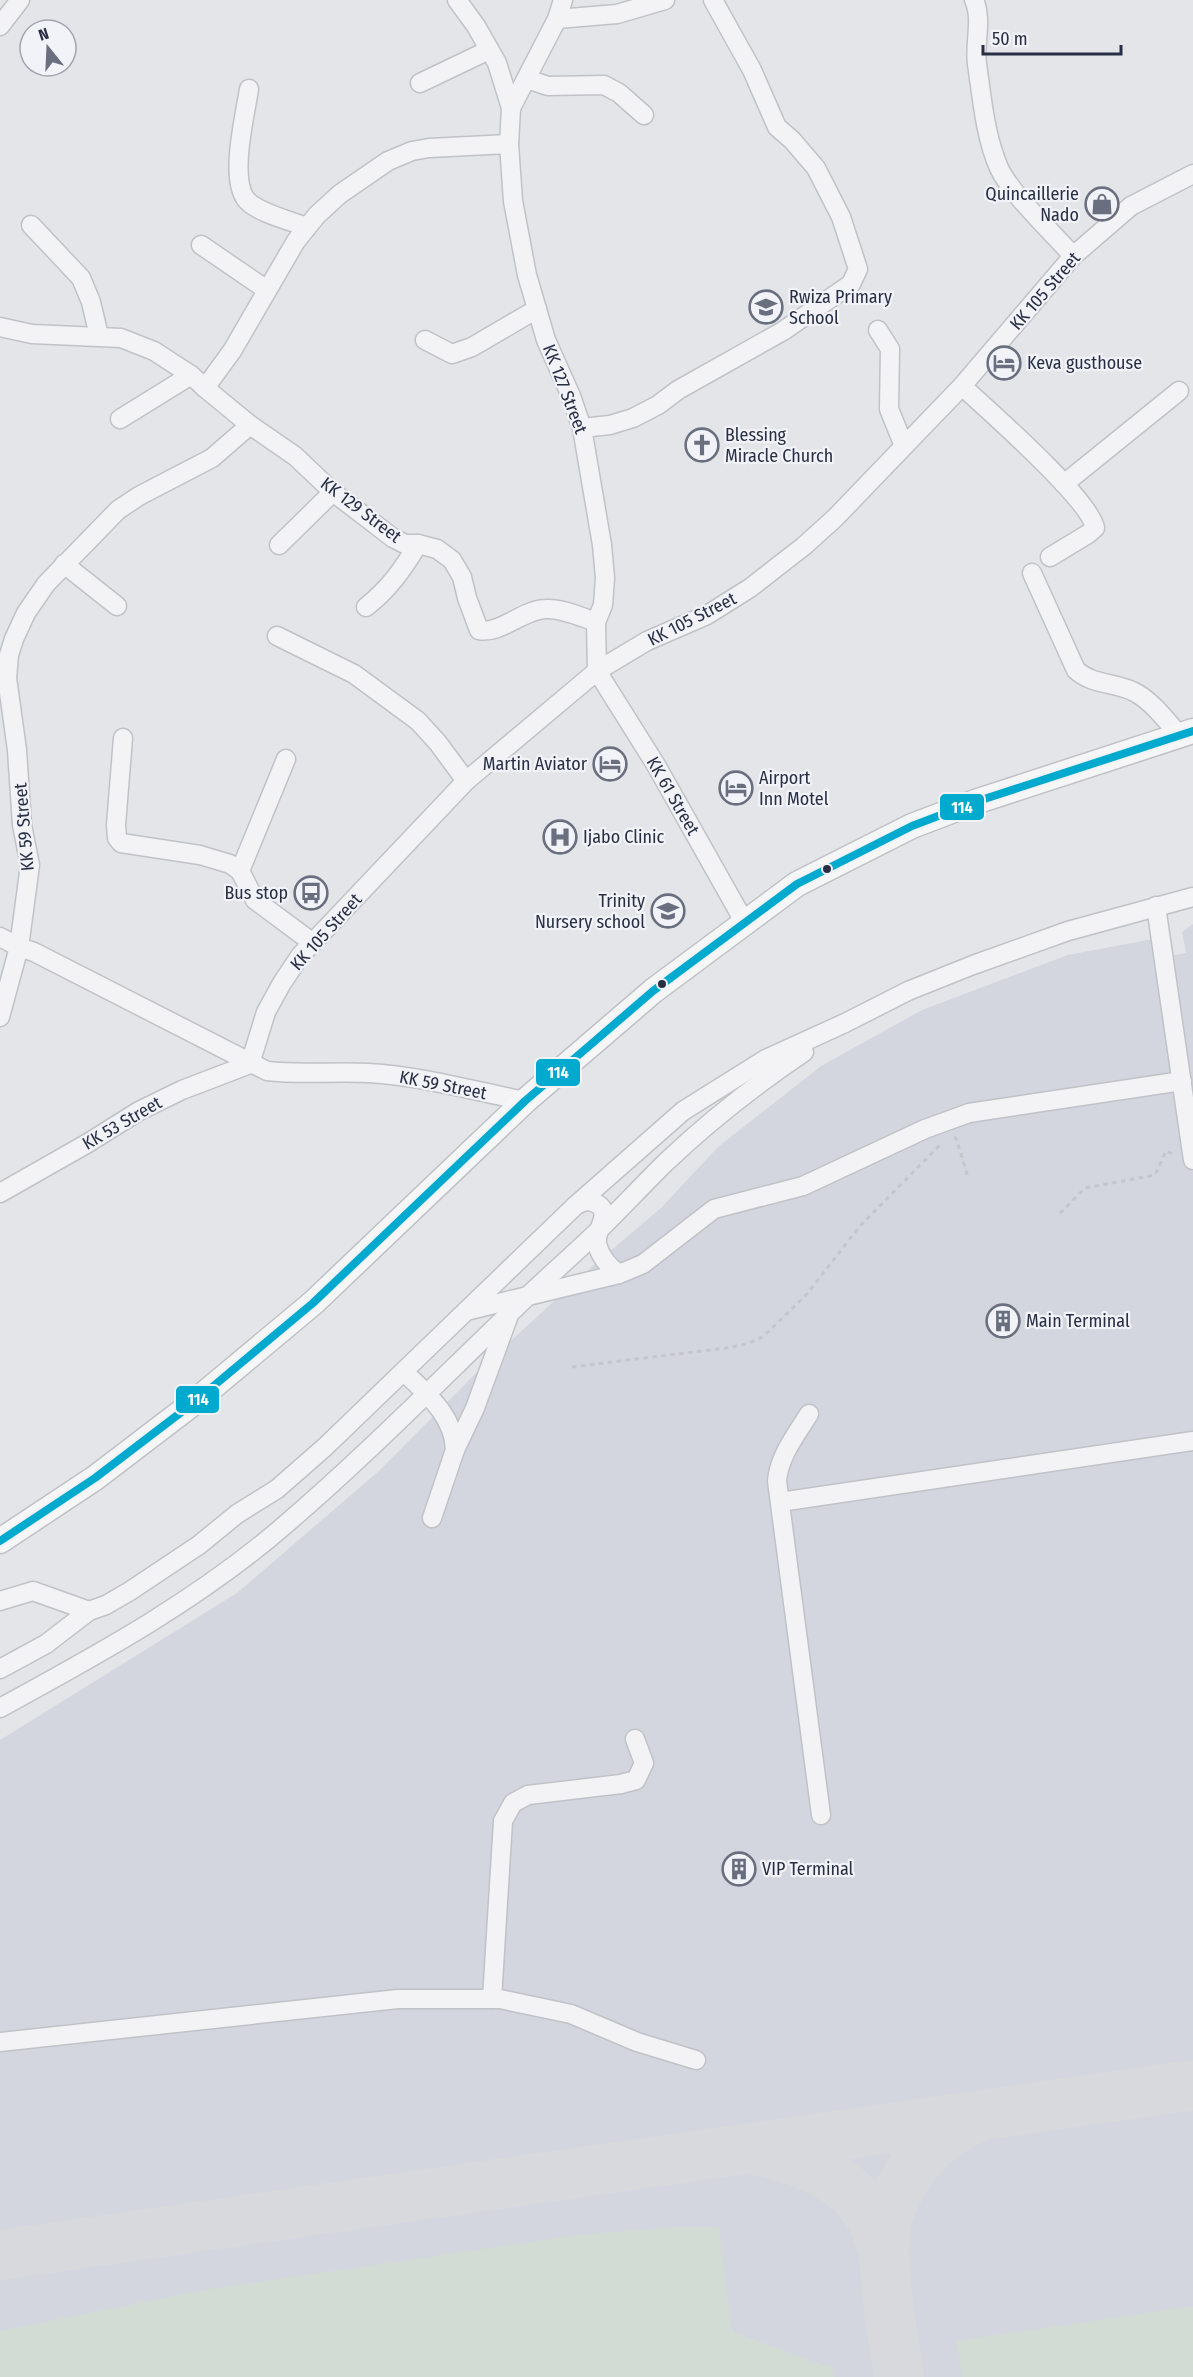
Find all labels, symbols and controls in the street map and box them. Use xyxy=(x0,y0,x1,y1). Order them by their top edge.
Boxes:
north arrow xyxy=(18,18,78,78)
scale bar xyxy=(983,18,1121,56)
text: N xyxy=(36,24,51,45)
text: 50 m xyxy=(992,28,1028,50)
place label: Quincaillerie Nado xyxy=(985,183,1079,226)
shop icon: Quincaillerie Nado xyxy=(1084,186,1120,222)
street label: KK 105 Street xyxy=(1005,247,1085,335)
place label: Rwiza Primary School xyxy=(789,286,892,329)
school or university icon: Rwiza Primary School xyxy=(748,289,784,325)
street label: KK 127 Street xyxy=(538,341,592,437)
hotel icon: Keva gusthouse xyxy=(986,345,1022,381)
place label: Keva gusthouse xyxy=(1027,352,1142,374)
place label: Blessing Miracle Church xyxy=(725,424,833,467)
church icon: Blessing Miracle Church xyxy=(684,427,720,463)
street label: KK 129 Street xyxy=(316,473,406,548)
street label: KK 105 Street xyxy=(644,587,740,651)
hotel icon: Martin Aviator xyxy=(592,746,628,782)
place label: Martin Aviator xyxy=(483,753,588,775)
street label: KK 61 Street xyxy=(642,753,704,839)
place label: Airport Inn Motel xyxy=(759,767,829,810)
hotel icon: Airport Inn Motel xyxy=(718,770,754,806)
street label: KK 59 Street xyxy=(9,782,39,872)
line badge: 114 xyxy=(939,793,985,821)
text: 114 xyxy=(951,798,973,817)
hospital icon: Ijabo Clinic xyxy=(542,819,578,855)
place label: Ijabo Clinic xyxy=(583,826,665,848)
unlabelled marker xyxy=(821,863,833,875)
bus stop icon: Bus stop xyxy=(293,875,329,911)
place label: Bus stop xyxy=(224,882,288,904)
street label: KK 105 Street xyxy=(286,889,367,975)
place label: Trinity Nursery school xyxy=(535,890,645,933)
school or university icon: Trinity Nursery school xyxy=(650,893,686,929)
unlabelled marker xyxy=(656,978,668,990)
line badge: 114 xyxy=(535,1058,581,1087)
text: 114 xyxy=(547,1063,569,1082)
street label: KK 59 Street xyxy=(397,1066,489,1104)
street label: KK 53 Street xyxy=(78,1091,166,1155)
building icon: Main Terminal xyxy=(985,1303,1021,1339)
place label: Main Terminal xyxy=(1026,1310,1130,1332)
line badge: 114 xyxy=(175,1385,220,1414)
text: 114 xyxy=(187,1390,209,1409)
building icon: VIP Terminal xyxy=(721,1851,757,1887)
place label: VIP Terminal xyxy=(762,1858,854,1880)

